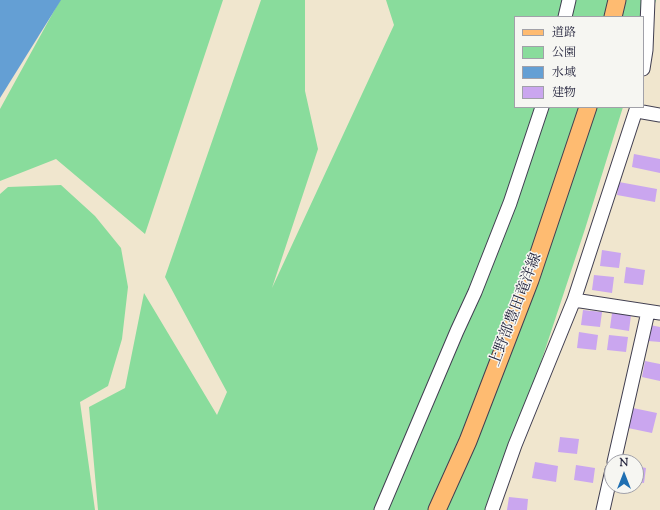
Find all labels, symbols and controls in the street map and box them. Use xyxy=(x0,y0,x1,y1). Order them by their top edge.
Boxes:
legend xyxy=(514,16,644,108)
text: 道路 xyxy=(552,24,576,42)
text: 公園 xyxy=(552,44,576,62)
text: 水域 xyxy=(552,64,576,82)
text: 建物 xyxy=(552,84,576,102)
street label: 上野部豊田竜洋線 xyxy=(487,251,547,369)
north arrow xyxy=(604,454,644,494)
text: N xyxy=(620,455,628,471)

